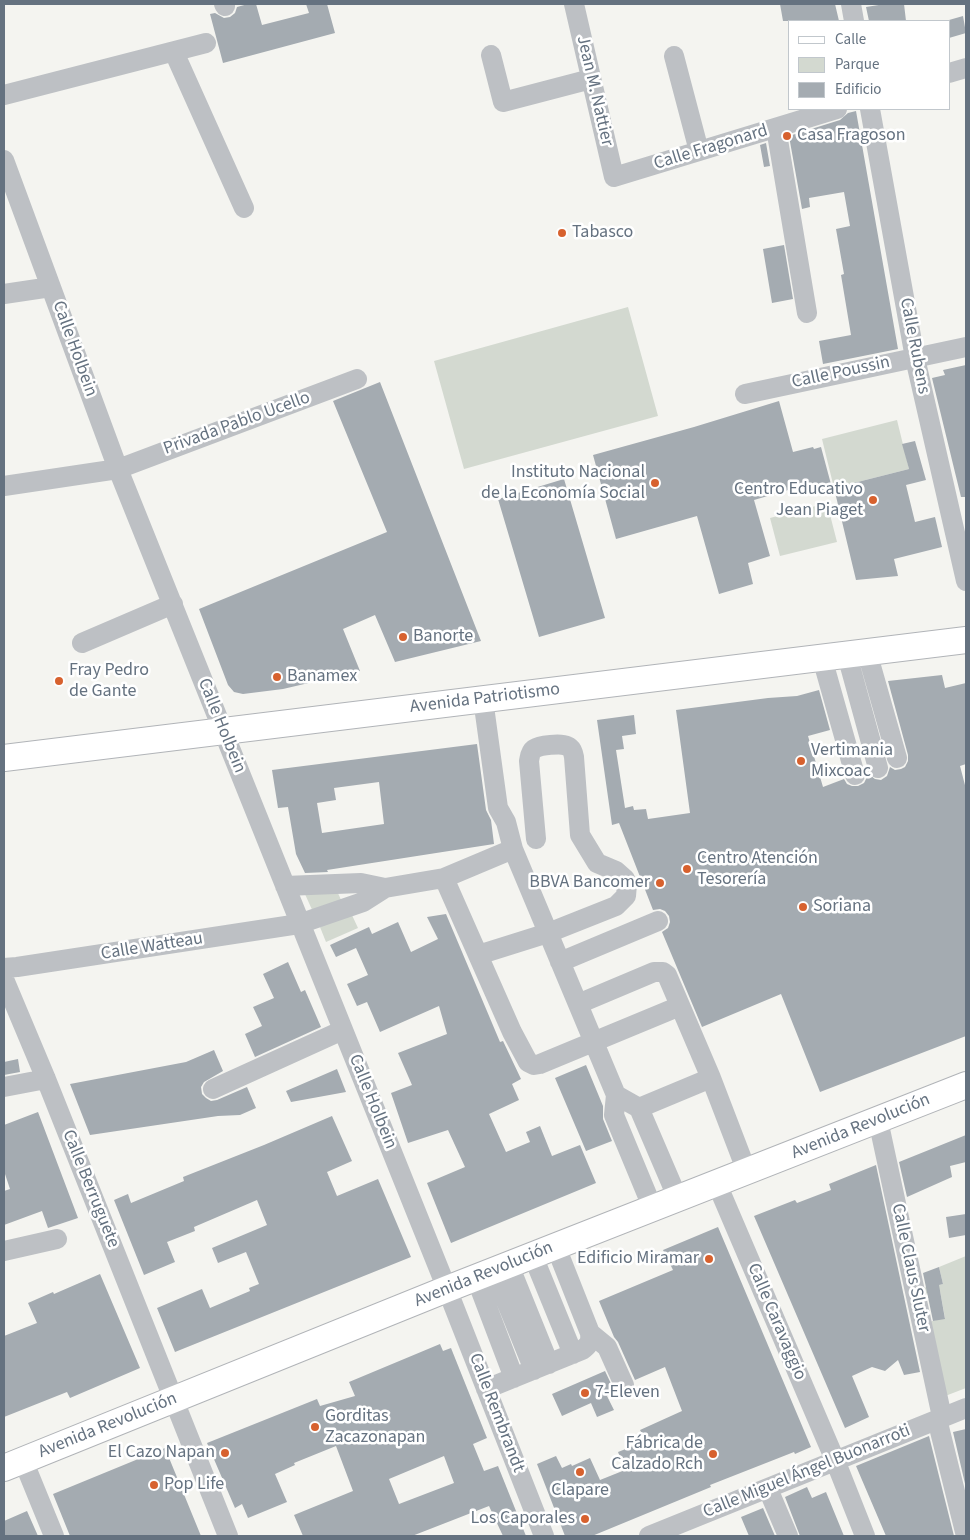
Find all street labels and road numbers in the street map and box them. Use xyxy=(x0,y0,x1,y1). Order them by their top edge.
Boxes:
street label: Jean M. Nattier xyxy=(571,34,617,148)
street label: Calle Fragonard xyxy=(651,120,771,176)
street label: Calle Rubens xyxy=(894,296,934,396)
street label: Calle Holbein xyxy=(47,298,101,400)
street label: Calle Poussin xyxy=(790,352,892,394)
street label: Privada Pablo Ucello xyxy=(161,387,313,461)
street label: Calle Holbein xyxy=(192,675,250,777)
street label: Avenida Patriotismo xyxy=(409,679,561,719)
street label: Calle Watteau xyxy=(100,928,204,966)
street label: Calle Holbein xyxy=(343,1051,401,1153)
street label: Avenida Revolución xyxy=(789,1089,933,1165)
street label: Calle Berruguete xyxy=(57,1127,123,1251)
street label: Calle Claus Sluter xyxy=(886,1202,934,1334)
street label: Avenida Revolución xyxy=(412,1237,556,1313)
street label: Calle Caravaggio xyxy=(742,1260,810,1384)
street label: Calle Rembrandt xyxy=(463,1350,529,1476)
street label: Avenida Revolución xyxy=(36,1388,180,1464)
street label: Calle Miguel Ángel Buonarroti xyxy=(700,1421,914,1523)

